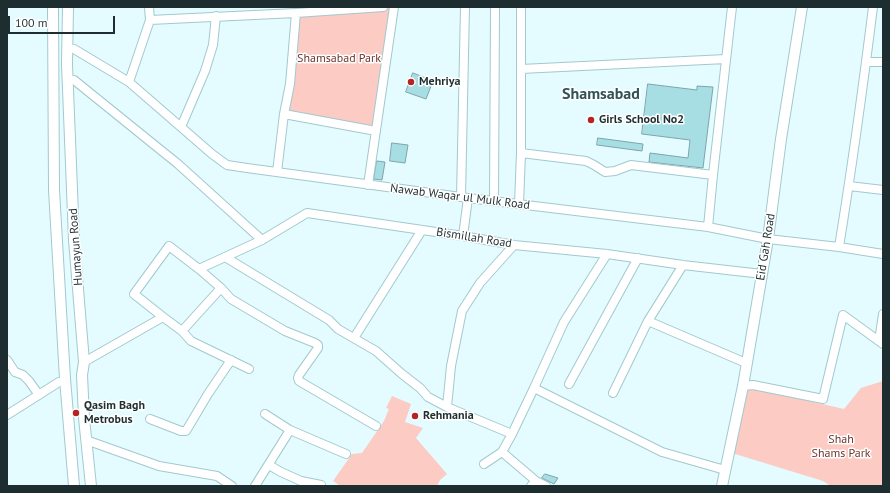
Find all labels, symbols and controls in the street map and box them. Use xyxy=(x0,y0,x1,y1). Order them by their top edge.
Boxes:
scale bar xyxy=(10,8,117,34)
text: 100 m xyxy=(15,15,48,30)
park label: Shamsabad Park xyxy=(297,52,381,66)
place label: Mehriya xyxy=(419,75,460,89)
marker: Mehriya xyxy=(406,77,416,87)
district label: Shamsabad xyxy=(562,84,640,104)
place label: Girls School No2 xyxy=(599,113,684,127)
marker: Girls School No2 xyxy=(586,115,596,125)
street label: Nawab Waqar ul Mulk Road xyxy=(389,181,531,213)
street label: Humayun Road xyxy=(66,208,86,286)
street label: Eid Gah Road xyxy=(754,212,778,282)
street label: Bismillah Road xyxy=(435,225,513,251)
place label: Qasim Bagh Metrobus xyxy=(84,399,145,427)
marker: Qasim Bagh Metrobus xyxy=(71,408,81,418)
place label: Rehmania xyxy=(423,409,474,423)
marker: Rehmania xyxy=(410,411,420,421)
park label: Shah Shams Park xyxy=(812,433,870,461)

